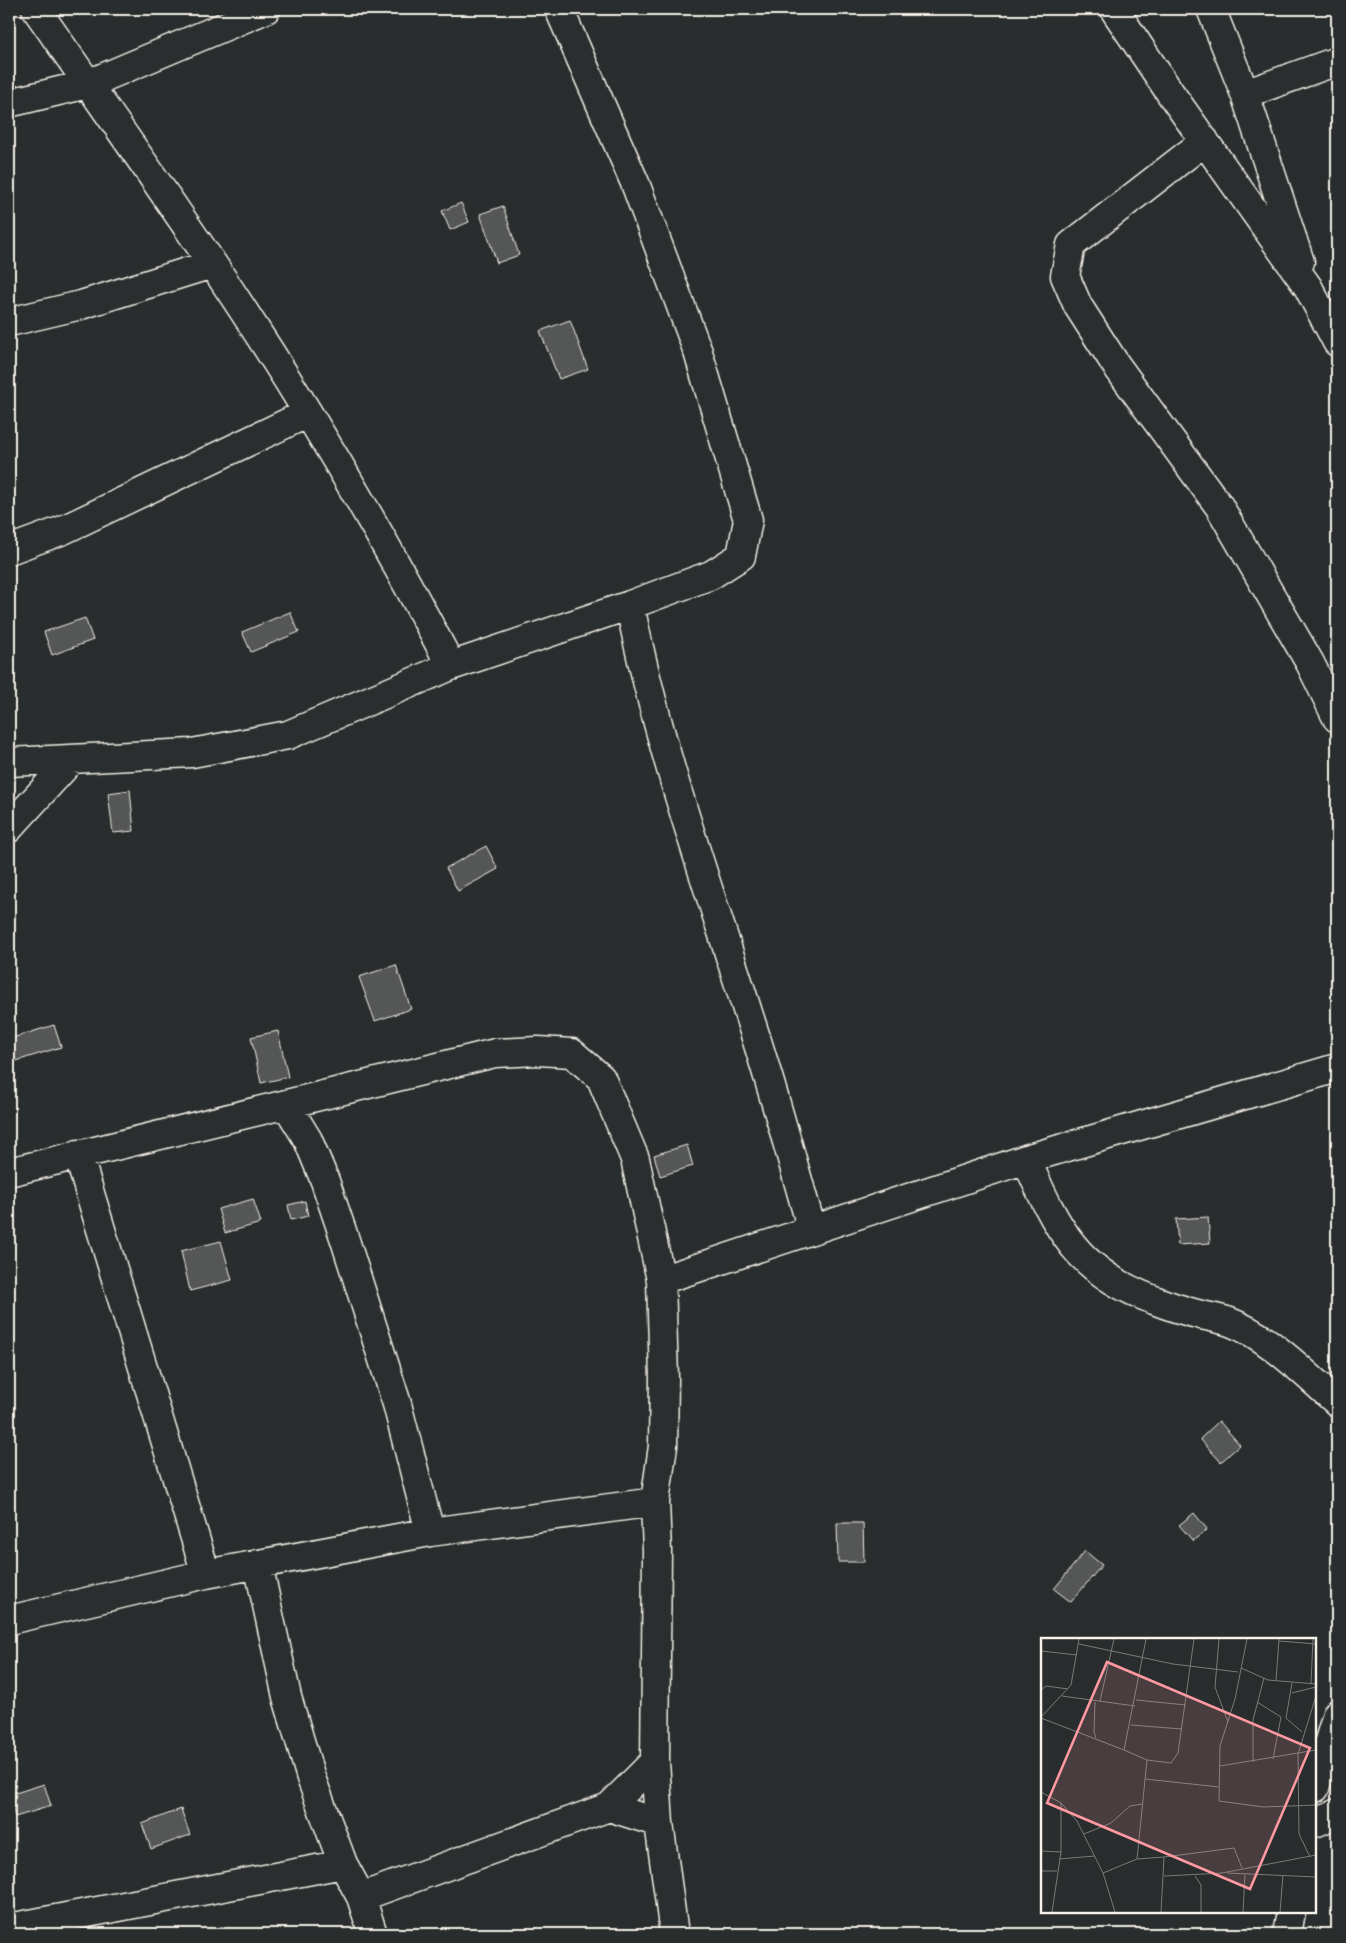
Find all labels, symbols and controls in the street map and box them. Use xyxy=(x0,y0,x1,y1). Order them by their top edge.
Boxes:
inset map xyxy=(1041,1638,1316,1913)

